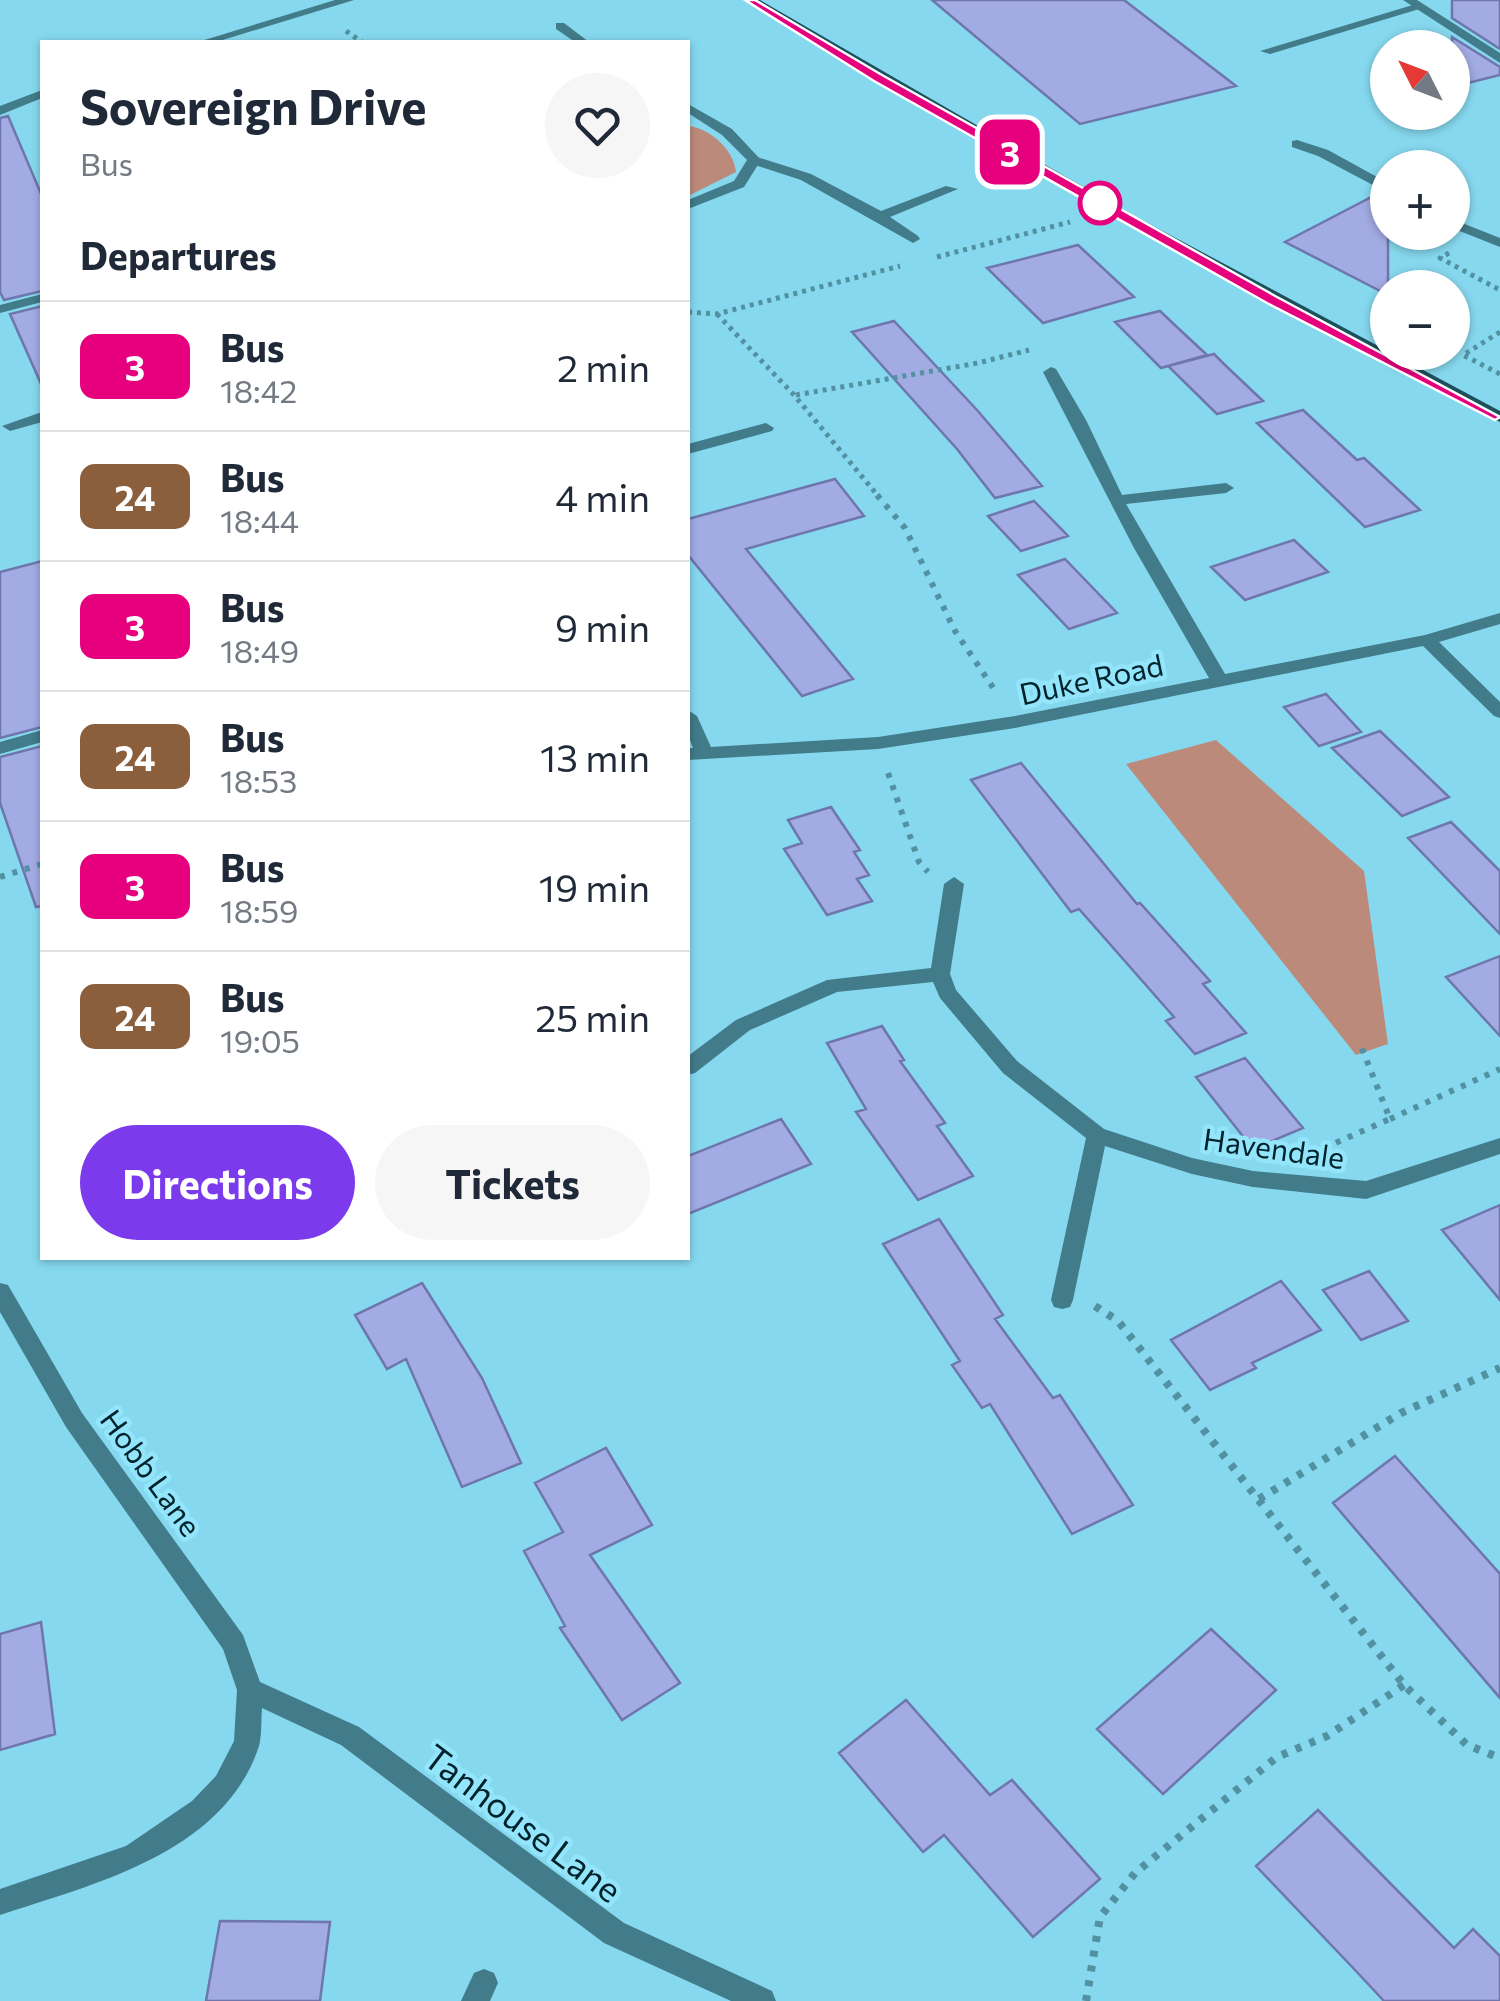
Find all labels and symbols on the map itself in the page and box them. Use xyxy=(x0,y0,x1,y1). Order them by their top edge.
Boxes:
north arrow xyxy=(1370,30,1470,130)
line badge: 3 xyxy=(978,120,1042,184)
unlabelled marker xyxy=(1079,182,1121,224)
street label: Duke Road xyxy=(1016,645,1166,711)
street label: Havendale xyxy=(1201,1119,1347,1175)
street label: Hobb Lane xyxy=(94,1401,210,1543)
street label: Tanhouse Lane xyxy=(417,1734,631,1910)

